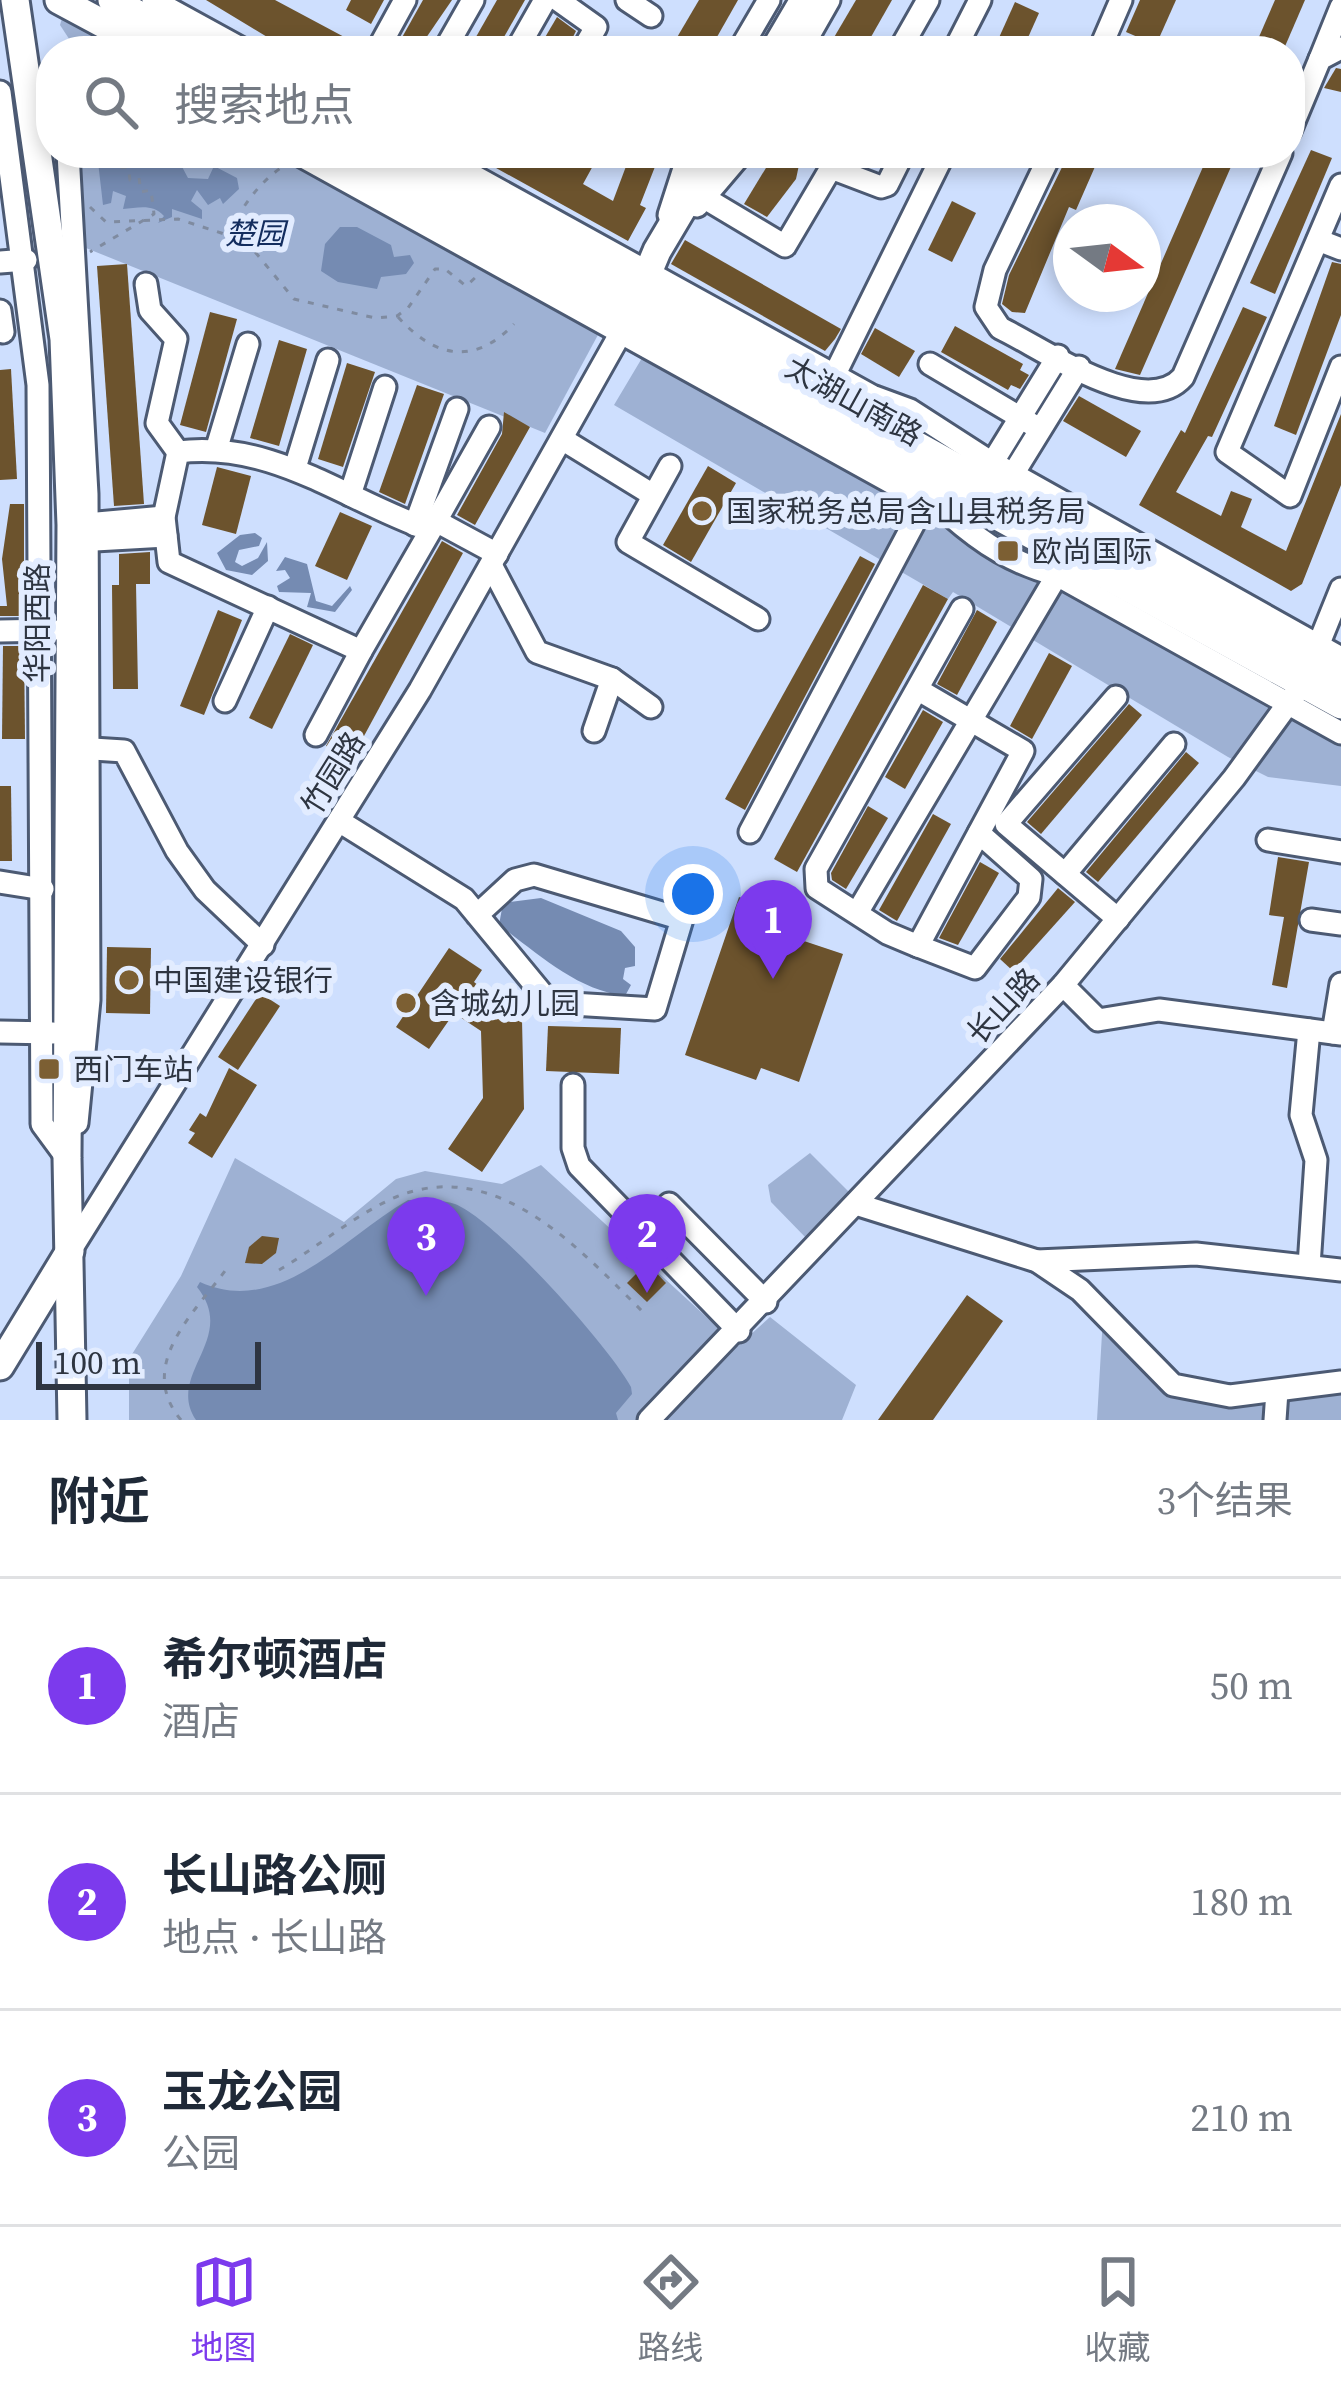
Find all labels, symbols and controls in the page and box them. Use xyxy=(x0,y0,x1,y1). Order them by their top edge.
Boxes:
search box xyxy=(36,36,1305,168)
icon: search xyxy=(78,69,144,135)
text: 搜索地点 xyxy=(174,74,354,136)
north arrow xyxy=(1053,204,1161,312)
park label: 楚园 xyxy=(225,213,289,254)
street label: 太湖山南路 xyxy=(778,347,930,455)
place label: 国家税务总局含山县税务局 xyxy=(726,491,1086,532)
marker: 国家税务总局含山县税务局 xyxy=(689,498,715,524)
place label: 欧尚国际 xyxy=(1032,531,1152,572)
marker: 欧尚国际 xyxy=(995,538,1021,564)
street label: 华阳西路 xyxy=(17,563,58,683)
street label: 竹园路 xyxy=(292,724,374,822)
your location xyxy=(663,864,723,924)
pin: 1 xyxy=(734,880,812,979)
street label: 长山路 xyxy=(957,959,1049,1053)
place label: 中国建设银行 xyxy=(153,960,333,1001)
marker: 中国建设银行 xyxy=(116,967,142,993)
place label: 含城幼儿园 xyxy=(430,983,580,1024)
marker: 含城幼儿园 xyxy=(393,990,419,1016)
place label: 西门车站 xyxy=(73,1049,193,1090)
marker: 西门车站 xyxy=(36,1056,62,1082)
pin: 2 xyxy=(608,1194,686,1293)
pin: 3 xyxy=(387,1197,465,1296)
scale bar xyxy=(36,1336,261,1389)
text: 100 m xyxy=(54,1340,141,1385)
text: 附近 xyxy=(48,1466,150,1536)
text: 3个结果 xyxy=(1156,1474,1293,1527)
text: 希尔顿酒店 xyxy=(162,1628,387,1690)
text: 1 xyxy=(76,1659,98,1712)
text: 50 m xyxy=(1210,1659,1293,1712)
text: 酒店 xyxy=(162,1695,240,1748)
text: 长山路公厕 xyxy=(162,1844,387,1906)
text: 2 xyxy=(76,1875,98,1928)
text: 180 m xyxy=(1190,1875,1293,1928)
text: 地点 · 长山路 xyxy=(162,1911,387,1964)
text: 玉龙公园 xyxy=(162,2060,342,2122)
text: 3 xyxy=(76,2091,98,2144)
text: 210 m xyxy=(1190,2091,1293,2144)
text: 公园 xyxy=(162,2127,240,2180)
tab: 地图 xyxy=(191,2249,257,2370)
tab: 路线 xyxy=(638,2249,704,2370)
tab: 收藏 xyxy=(1085,2249,1151,2370)

